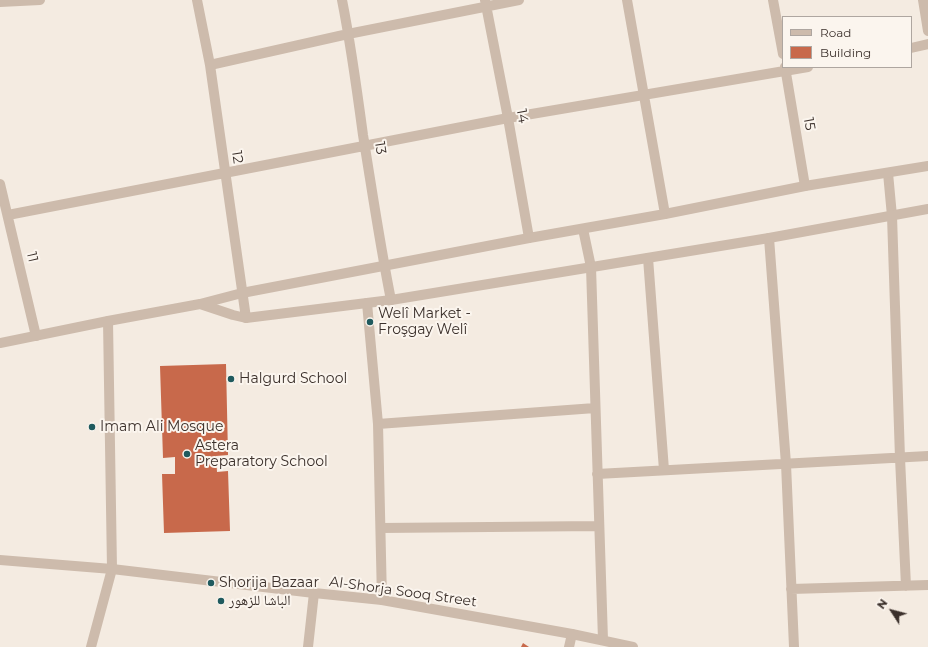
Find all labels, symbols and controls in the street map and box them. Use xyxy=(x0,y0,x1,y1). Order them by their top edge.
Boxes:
legend xyxy=(782,16,912,68)
text: Road xyxy=(820,25,851,40)
text: Building xyxy=(820,45,871,60)
street label: 14 xyxy=(512,107,532,125)
street label: 15 xyxy=(800,116,818,132)
street label: 13 xyxy=(371,140,389,156)
street label: 12 xyxy=(228,149,246,165)
street label: 11 xyxy=(23,250,41,264)
place label: Welî Market - Froşgay Welî xyxy=(378,306,471,338)
marker: Welî Market - Froşgay Welî xyxy=(365,317,375,327)
place label: Halgurd School xyxy=(239,371,347,387)
marker: Halgurd School xyxy=(226,374,236,384)
place label: Imam Ali Mosque xyxy=(100,419,223,435)
marker: Imam Ali Mosque xyxy=(87,422,97,432)
place label: Astera Preparatory School xyxy=(195,438,328,470)
marker: Astera Preparatory School xyxy=(182,449,192,459)
street label: Al-Shorja Sooq Street xyxy=(328,573,478,611)
place label: Shorija Bazaar xyxy=(219,575,319,591)
marker: Shorija Bazaar xyxy=(206,578,216,588)
north arrow xyxy=(872,591,912,631)
place label: الباشا للزهور xyxy=(229,593,290,609)
marker: الباشا للزهور xyxy=(216,596,226,606)
text: N xyxy=(874,596,891,612)

